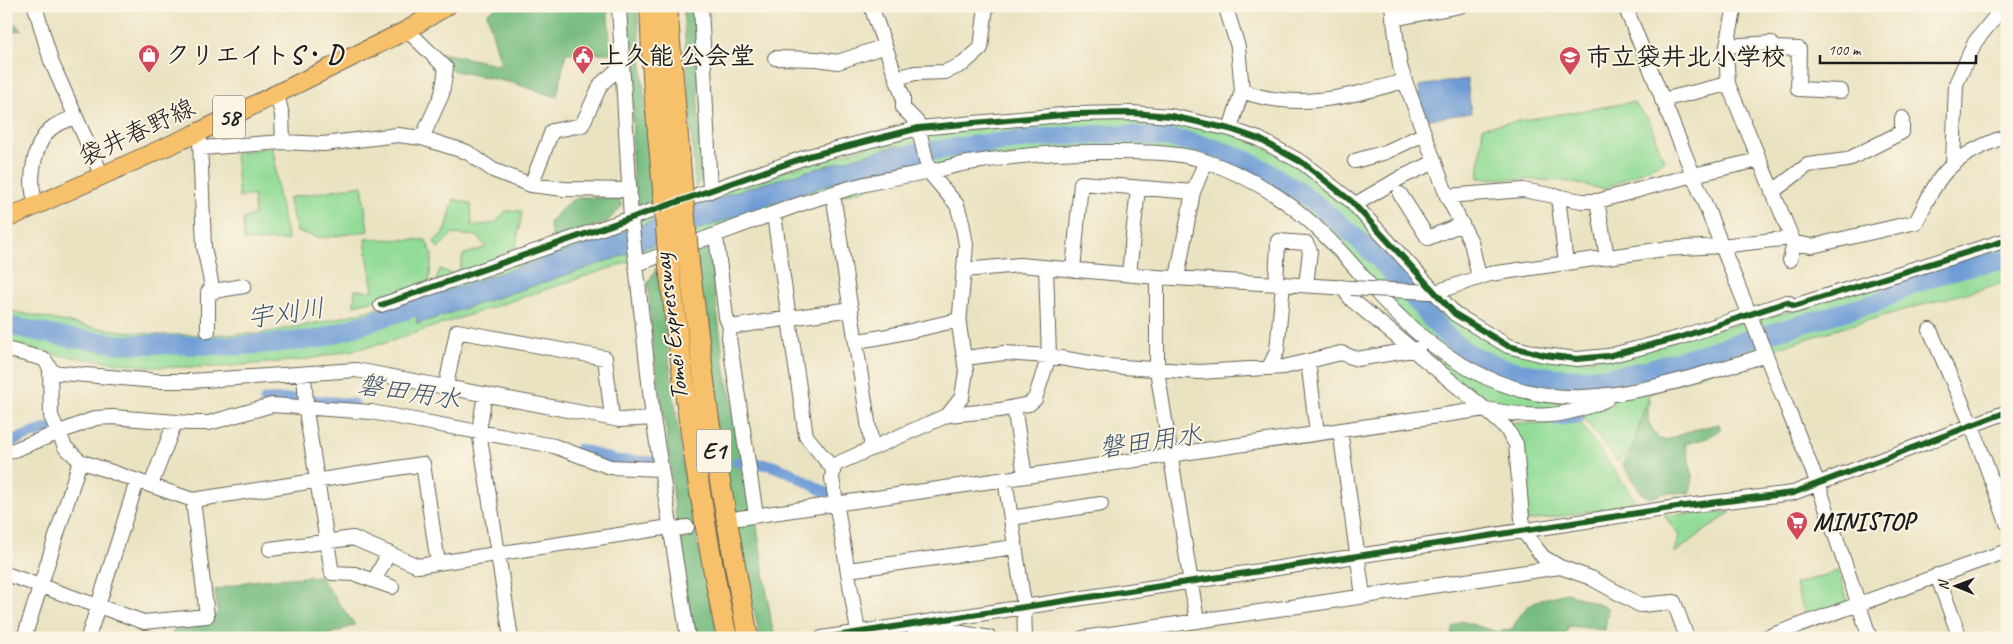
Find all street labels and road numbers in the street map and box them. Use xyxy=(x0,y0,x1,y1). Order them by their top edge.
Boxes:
street label: 袋井春野線 xyxy=(74,91,200,173)
road number: 58 xyxy=(213,95,245,138)
street label: Tomei Expressway xyxy=(646,250,696,402)
road number: E1 xyxy=(696,430,732,472)

